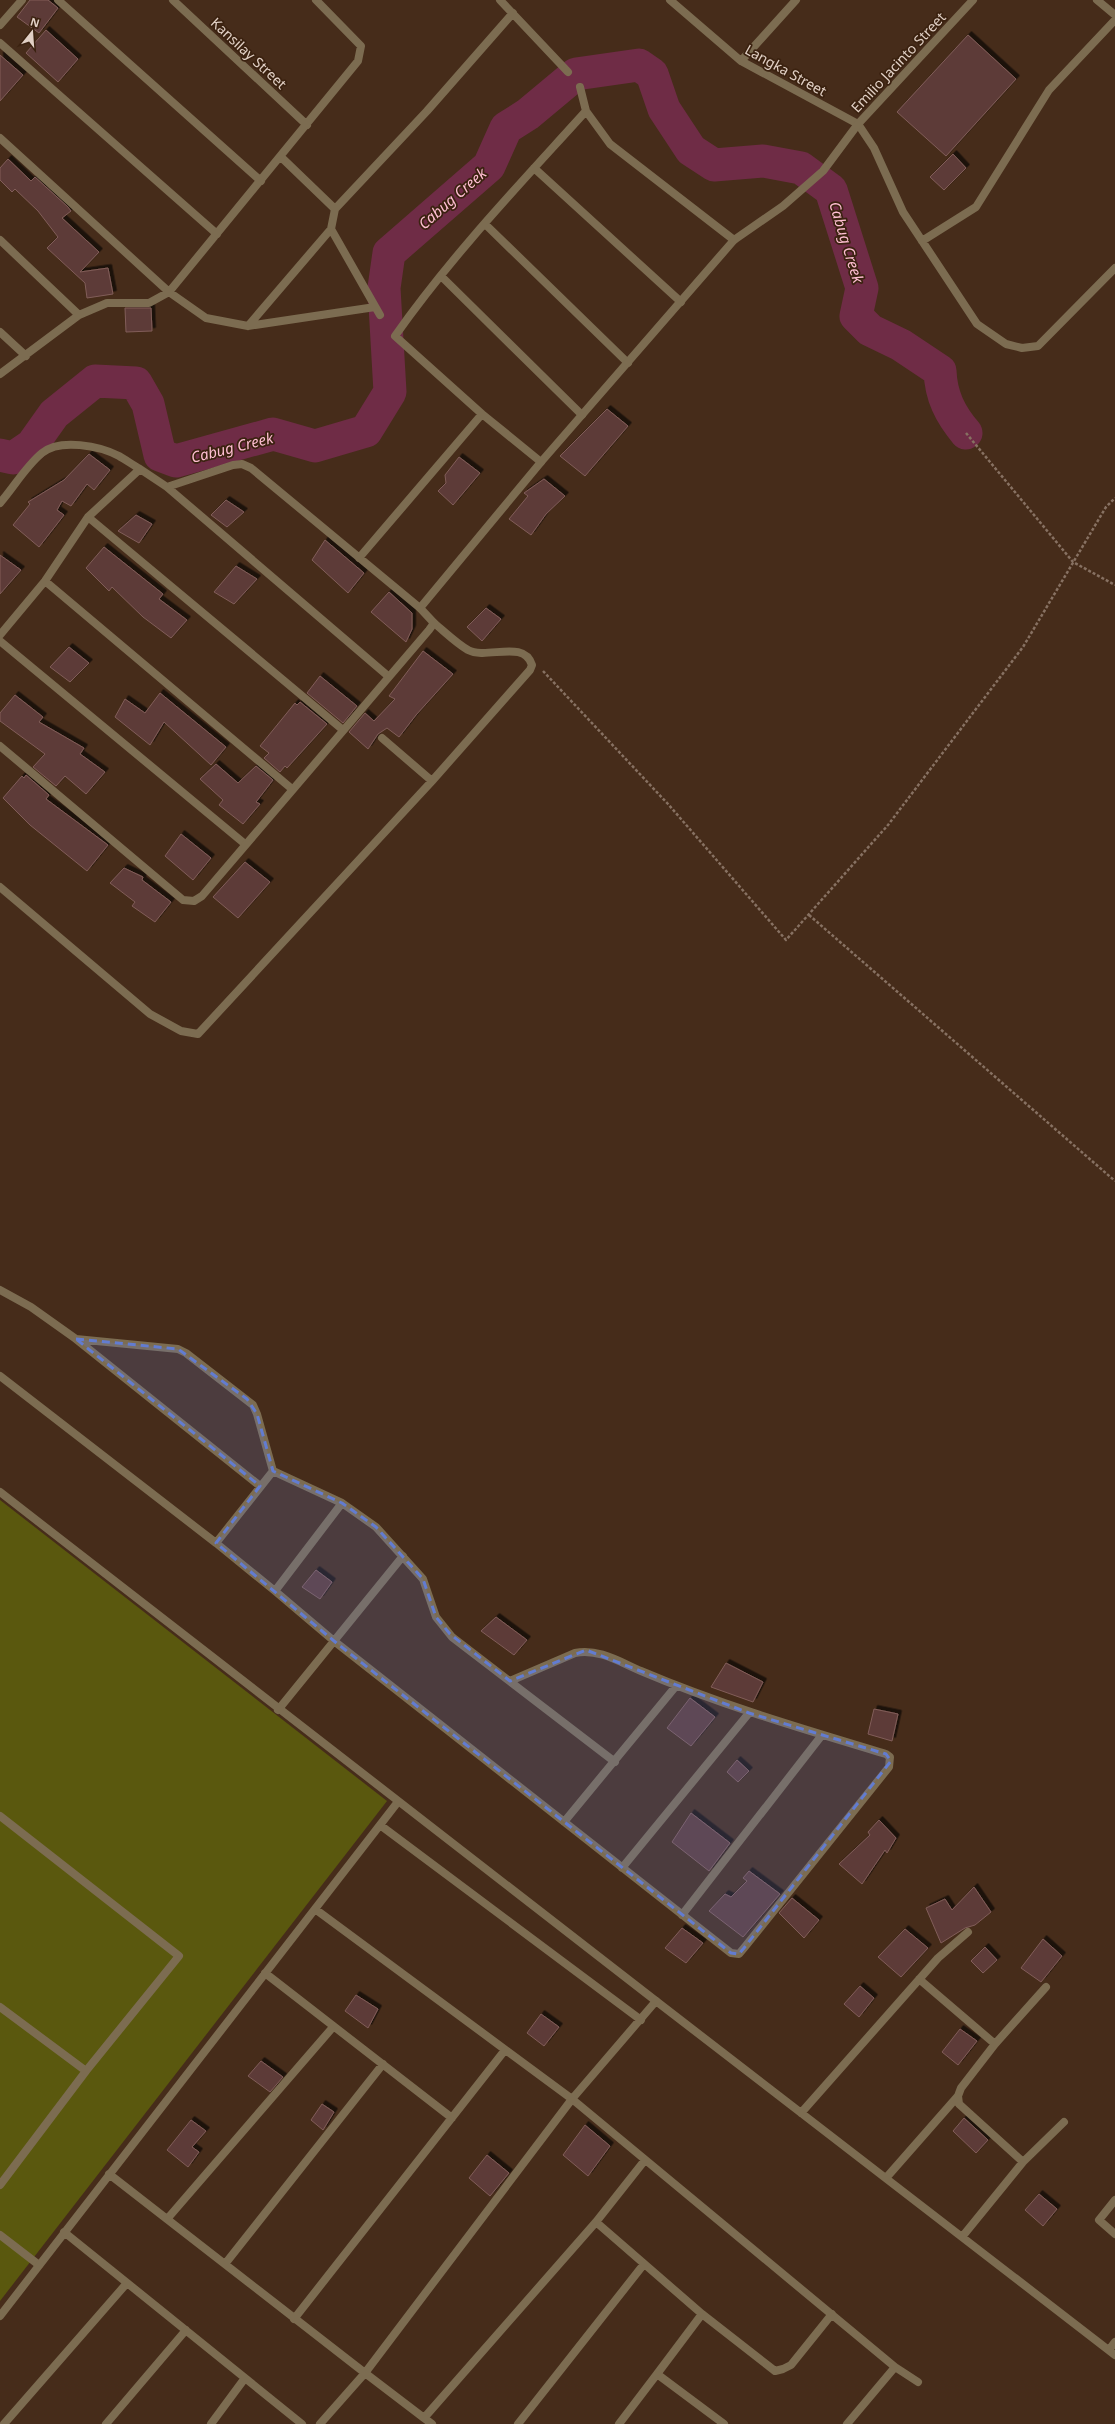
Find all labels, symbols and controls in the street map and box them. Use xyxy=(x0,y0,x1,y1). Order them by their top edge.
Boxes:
street label: Emilio Jacinto Street xyxy=(846,8,950,116)
north arrow xyxy=(12,12,52,52)
text: N xyxy=(29,13,42,30)
street label: Kansilay Street xyxy=(207,13,291,93)
street label: Langka Street xyxy=(742,40,830,100)
water label: Cabug Creek xyxy=(414,162,491,233)
water label: Cabug Creek xyxy=(825,199,869,286)
water label: Cabug Creek xyxy=(189,427,276,467)

